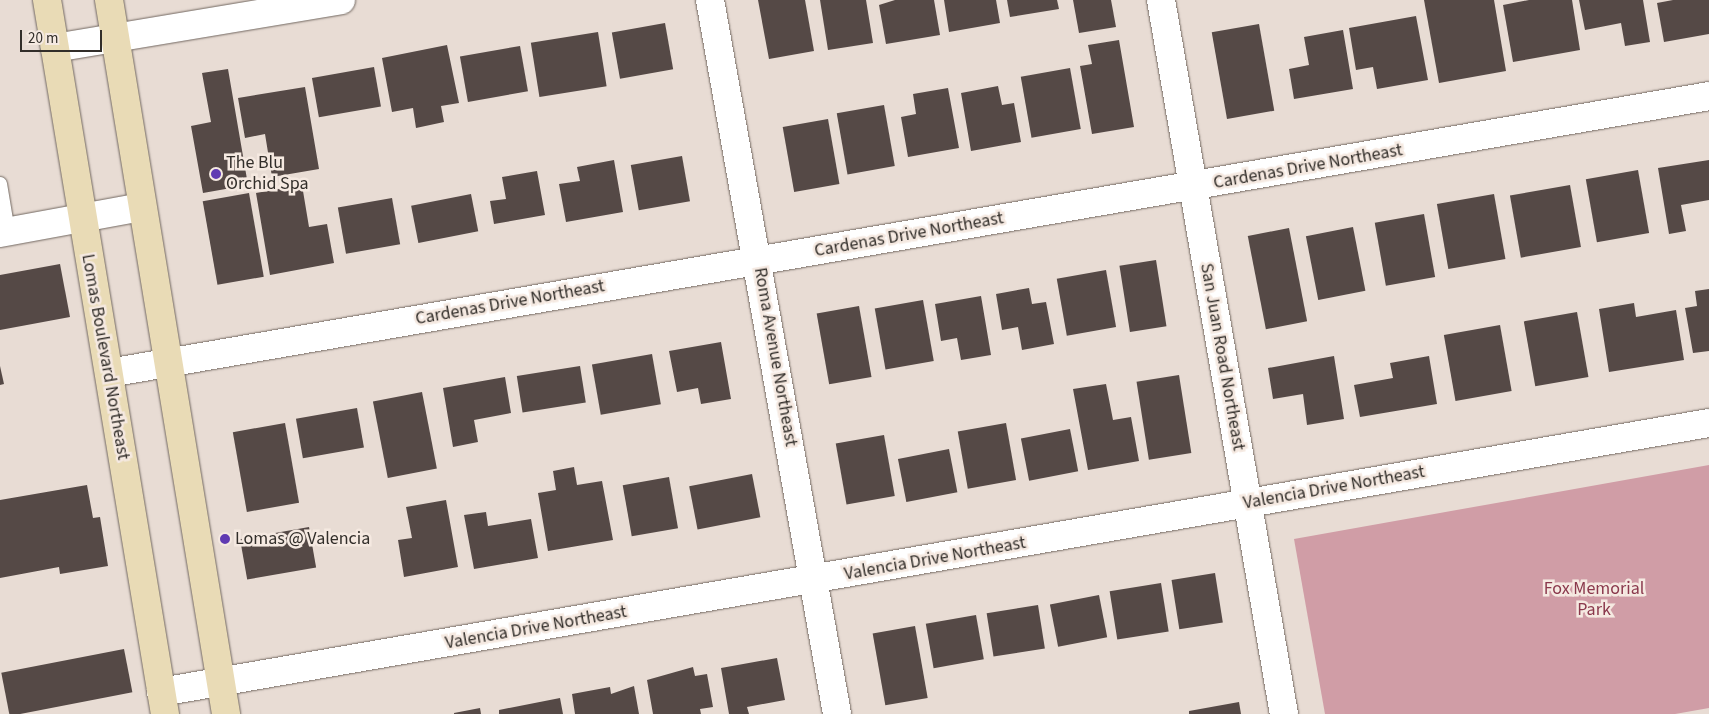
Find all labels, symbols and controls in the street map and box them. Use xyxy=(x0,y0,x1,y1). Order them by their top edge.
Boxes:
scale bar xyxy=(22,20,105,52)
text: 20 m xyxy=(28,28,58,49)
street label: Cardenas Drive Northeast xyxy=(1212,140,1404,194)
place label: The Blu Orchid Spa xyxy=(226,153,308,195)
marker: The Blu Orchid Spa xyxy=(210,168,222,180)
street label: Cardenas Drive Northeast xyxy=(813,208,1005,262)
street label: Lomas Boulevard Northeast xyxy=(76,252,134,462)
street label: San Juan Road Northeast xyxy=(1195,262,1249,452)
street label: Roma Avenue Northeast xyxy=(749,266,801,448)
street label: Cardenas Drive Northeast xyxy=(414,276,606,330)
street label: Valencia Drive Northeast xyxy=(1242,461,1426,515)
place label: Lomas @ Valencia xyxy=(235,528,370,550)
street label: Valencia Drive Northeast xyxy=(843,532,1027,586)
marker: Lomas @ Valencia xyxy=(219,533,231,545)
park label: Fox Memorial Park xyxy=(1544,579,1644,622)
street label: Valencia Drive Northeast xyxy=(444,601,628,655)

